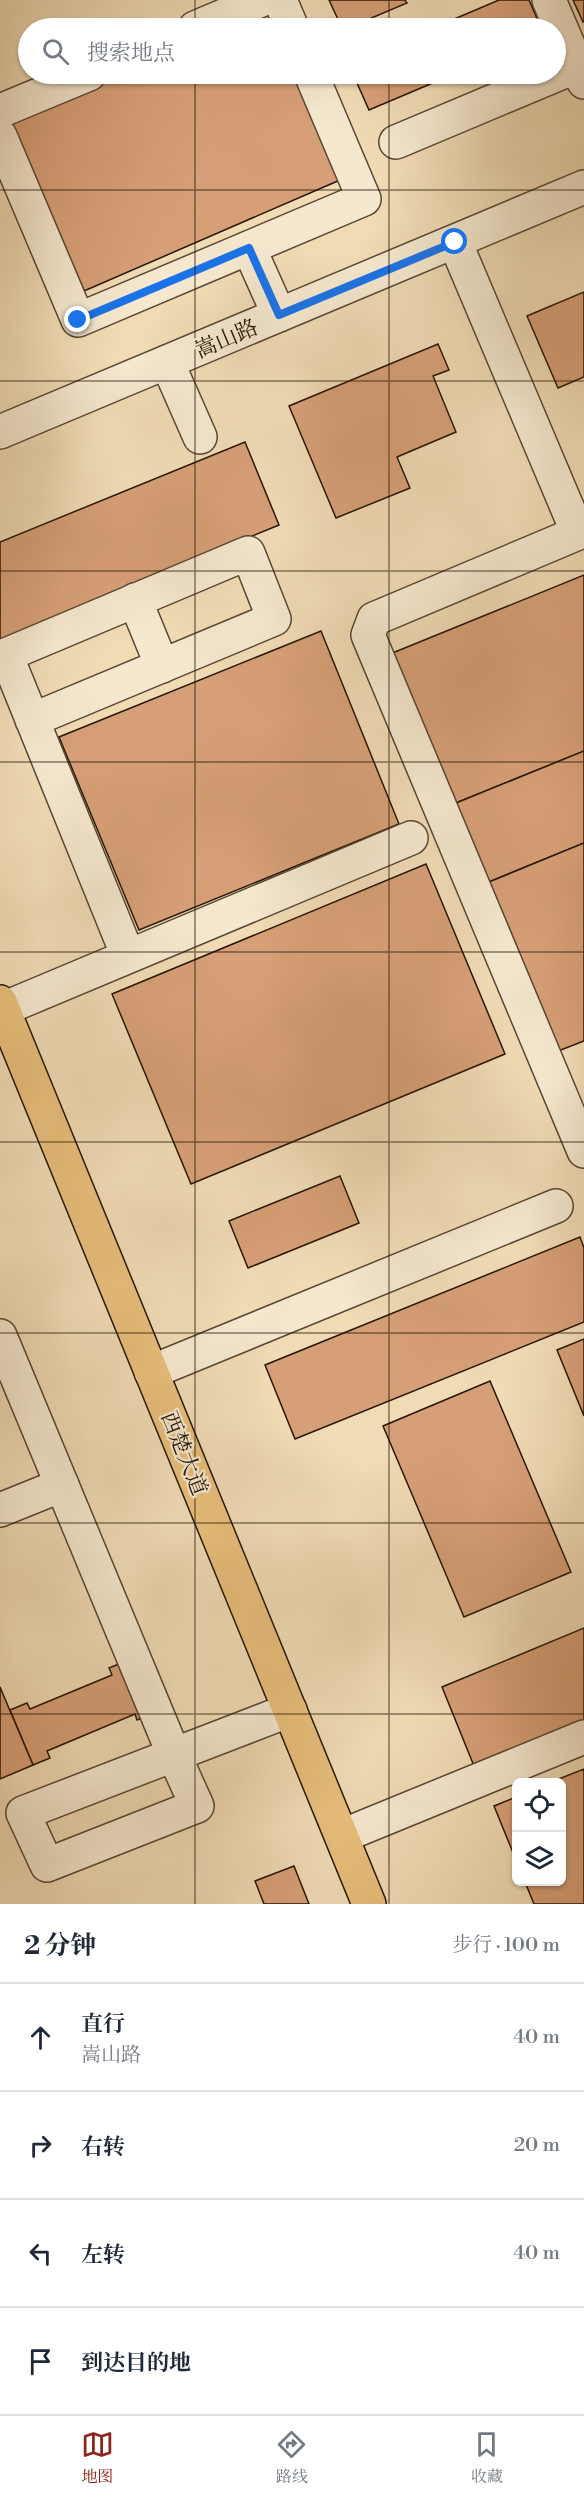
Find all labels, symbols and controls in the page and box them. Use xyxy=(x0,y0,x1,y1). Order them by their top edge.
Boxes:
search box xyxy=(18,18,566,84)
icon: search xyxy=(39,35,72,68)
text: 搜索地点 xyxy=(87,40,175,67)
route start xyxy=(441,228,467,254)
route end xyxy=(64,306,90,332)
street label: 嵩山路 xyxy=(191,314,262,365)
street label: 西楚大道 xyxy=(155,1408,213,1499)
map controls xyxy=(512,1778,566,1886)
button: locate xyxy=(512,1778,566,1832)
button: layers xyxy=(512,1832,566,1886)
text: 2 分钟 xyxy=(24,1930,96,1962)
text: 步行 · 100 m xyxy=(452,1933,560,1958)
text: 直行 xyxy=(81,2011,125,2038)
icon: ahead xyxy=(24,2021,57,2054)
text: 40 m xyxy=(513,2025,560,2050)
text: 嵩山路 xyxy=(81,2043,141,2068)
icon: right xyxy=(24,2129,57,2162)
text: 20 m xyxy=(514,2133,560,2158)
text: 右转 xyxy=(81,2134,125,2161)
icon: left xyxy=(24,2237,57,2270)
text: 40 m xyxy=(513,2241,560,2266)
text: 左转 xyxy=(81,2242,125,2269)
icon: arrive xyxy=(24,2345,57,2378)
text: 到达目的地 xyxy=(81,2350,191,2377)
tab: 地图 xyxy=(81,2428,114,2487)
tab: 路线 xyxy=(275,2428,308,2487)
tab: 收藏 xyxy=(470,2428,503,2487)

